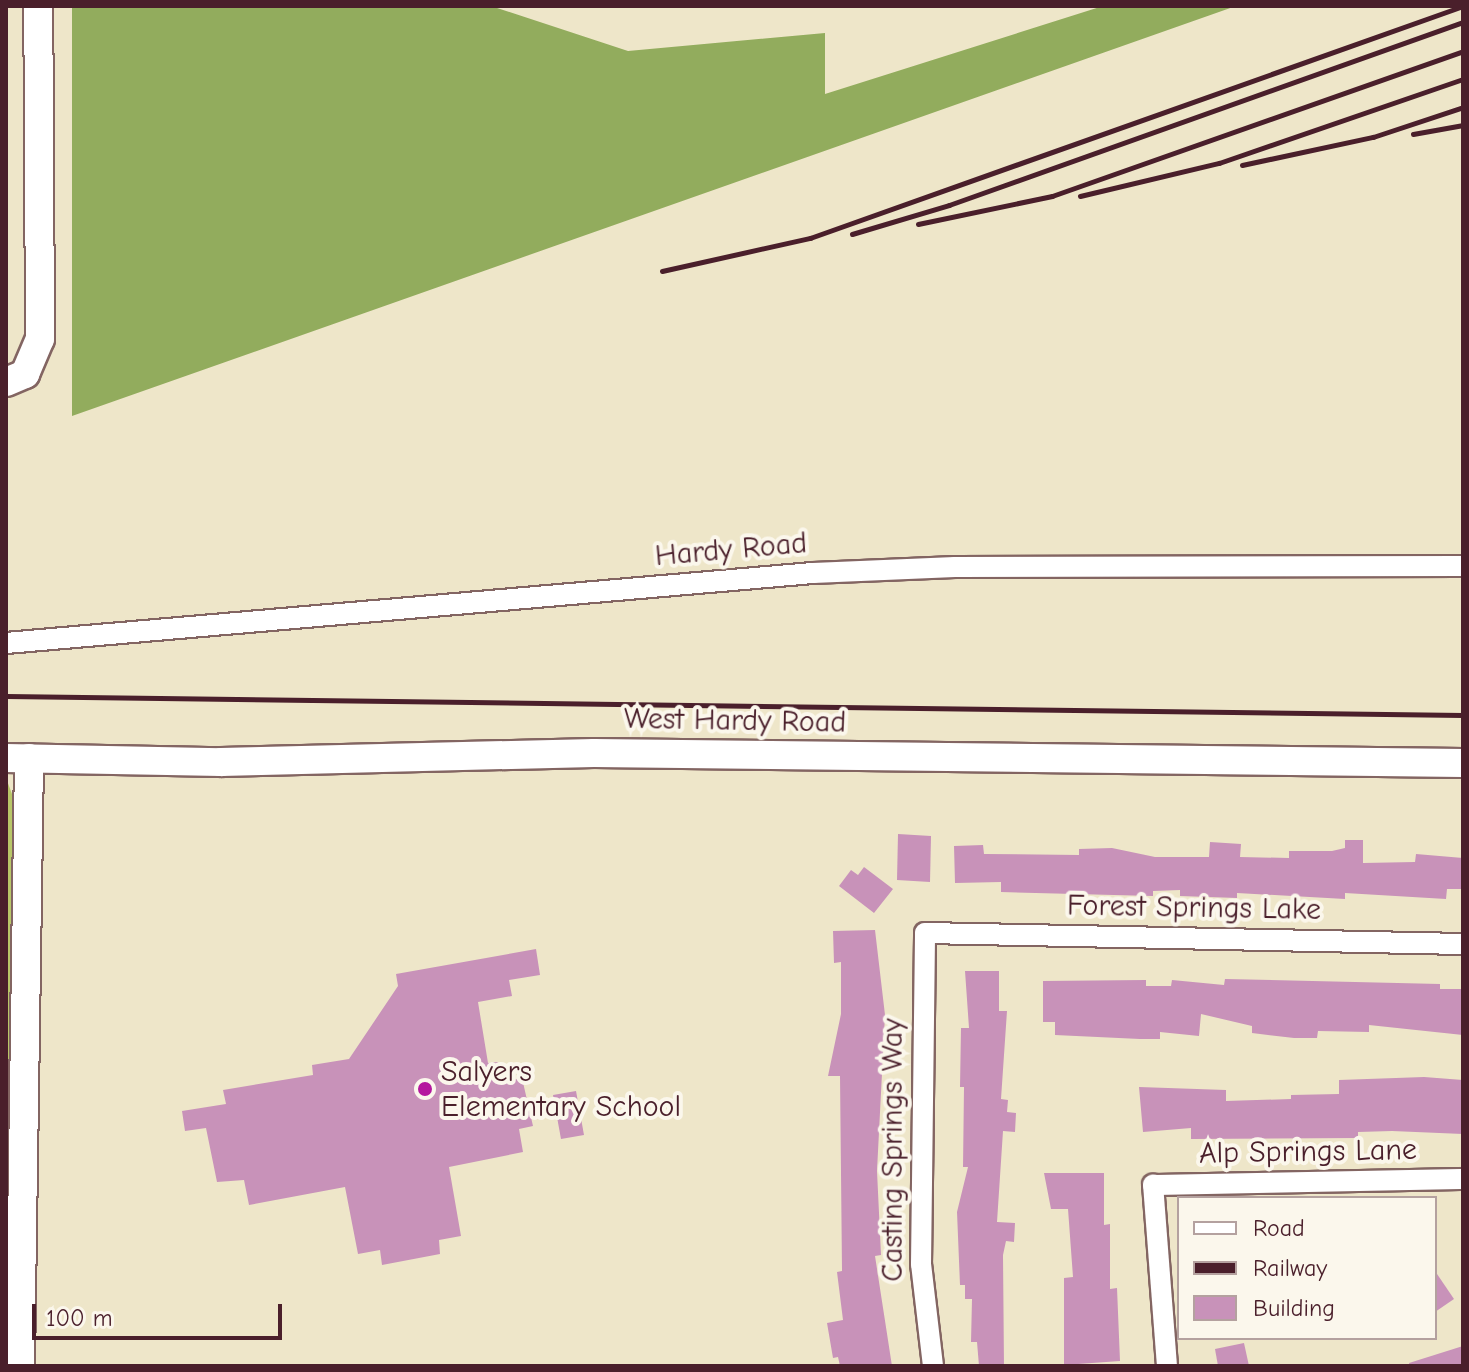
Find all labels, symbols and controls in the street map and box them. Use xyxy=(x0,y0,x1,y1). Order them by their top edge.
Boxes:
street label: Hardy Road xyxy=(654,525,808,575)
street label: West Hardy Road xyxy=(624,701,846,741)
street label: Forest Springs Lake xyxy=(1067,888,1321,928)
street label: Casting Springs Way xyxy=(875,1018,911,1282)
place label: Salyers Elementary School xyxy=(441,1054,681,1124)
marker: Salyers Elementary School xyxy=(416,1080,434,1098)
street label: Alp Springs Lane xyxy=(1199,1132,1417,1172)
legend xyxy=(1177,1196,1437,1340)
text: Road xyxy=(1253,1214,1305,1242)
text: Railway xyxy=(1253,1254,1327,1282)
scale bar xyxy=(36,1288,286,1338)
text: Building xyxy=(1253,1294,1335,1322)
text: 100 m xyxy=(46,1304,113,1332)

